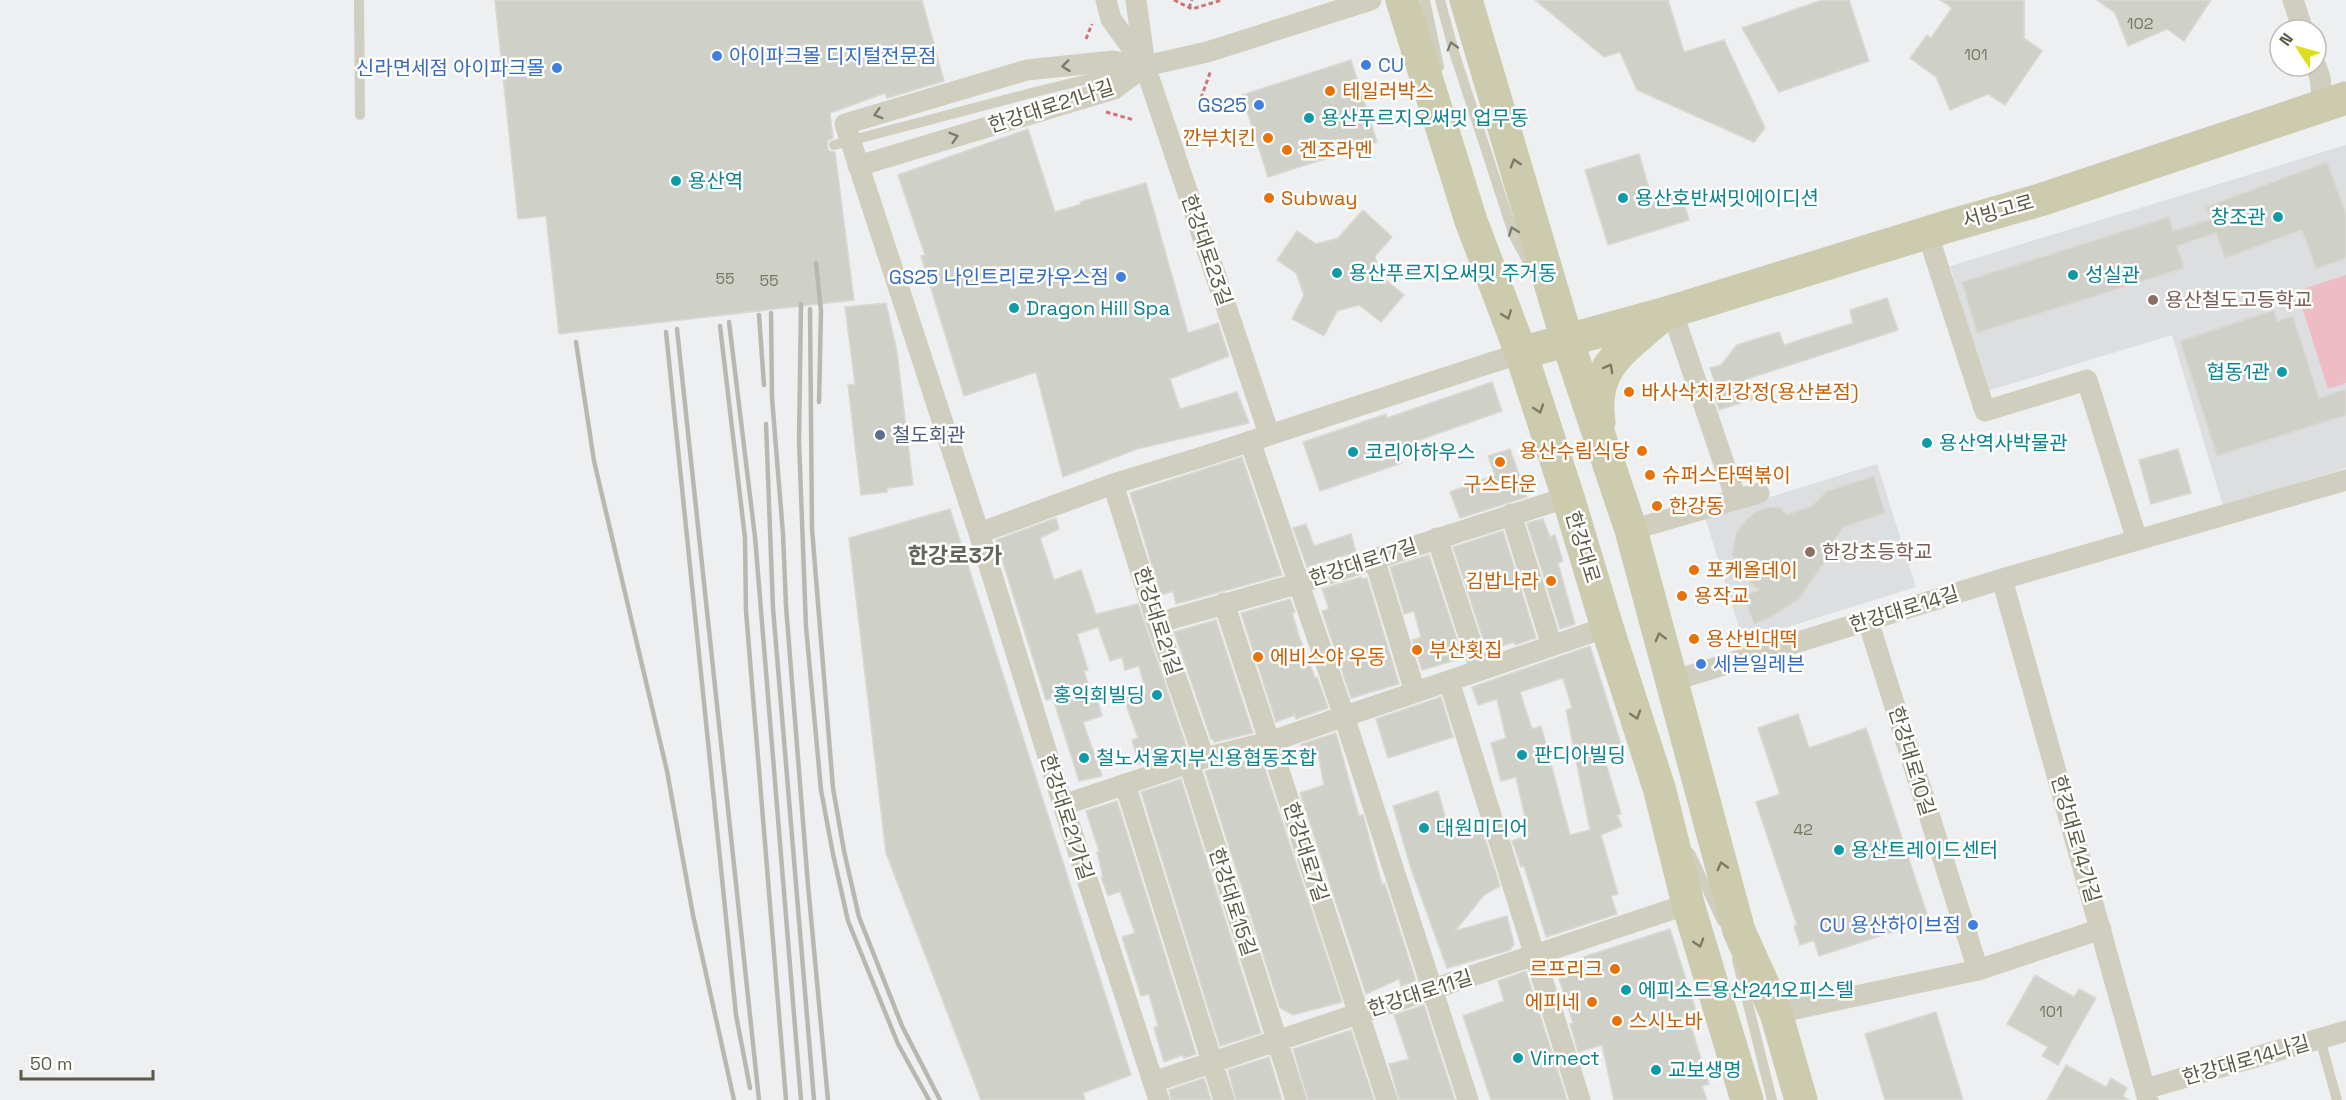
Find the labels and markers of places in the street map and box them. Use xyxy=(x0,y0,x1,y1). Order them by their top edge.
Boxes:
place label: 아이파크몰 디지털전문점 xyxy=(729,43,937,69)
marker: 아이파크몰 디지털전문점 xyxy=(710,49,724,63)
place label: CU xyxy=(1378,52,1404,78)
place label: 신라면세점 아이파크몰 xyxy=(356,55,545,81)
marker: CU xyxy=(1359,58,1373,72)
marker: 신라면세점 아이파크몰 xyxy=(550,61,564,75)
place label: 테일러박스 xyxy=(1342,78,1434,104)
marker: 테일러박스 xyxy=(1323,84,1337,98)
place label: GS25 xyxy=(1198,92,1247,118)
marker: GS25 xyxy=(1252,98,1266,112)
place label: 용산푸르지오써밋 업무동 xyxy=(1321,105,1529,131)
marker: 용산푸르지오써밋 업무동 xyxy=(1302,111,1316,125)
place label: 깐부치킨 xyxy=(1182,125,1256,151)
marker: 깐부치킨 xyxy=(1261,131,1275,145)
place label: 겐조라멘 xyxy=(1299,137,1373,163)
marker: 겐조라멘 xyxy=(1280,143,1294,157)
place label: 용산역 xyxy=(688,168,743,194)
marker: 용산역 xyxy=(669,174,683,188)
place label: Subway xyxy=(1281,185,1358,211)
place label: 용산호반써밋에이디션 xyxy=(1635,185,1819,211)
marker: Subway xyxy=(1262,191,1276,205)
marker: 용산호반써밋에이디션 xyxy=(1616,191,1630,205)
place label: 창조관 xyxy=(2211,204,2266,230)
marker: 창조관 xyxy=(2271,210,2285,224)
place label: 용산푸르지오써밋 주거동 xyxy=(1349,260,1557,286)
place label: 성실관 xyxy=(2085,262,2140,288)
place label: GS25 나인트리로카우스점 xyxy=(889,264,1109,290)
marker: 용산푸르지오써밋 주거동 xyxy=(1330,266,1344,280)
marker: 성실관 xyxy=(2066,268,2080,282)
marker: GS25 나인트리로카우스점 xyxy=(1114,270,1128,284)
place label: 용산철도고등학교 xyxy=(2165,287,2312,313)
marker: 용산철도고등학교 xyxy=(2146,293,2160,307)
place label: Dragon Hill Spa xyxy=(1026,295,1170,321)
marker: Dragon Hill Spa xyxy=(1007,301,1021,315)
place label: 협동1관 xyxy=(2206,359,2270,385)
marker: 협동1관 xyxy=(2275,365,2289,379)
place label: 바사삭치킨강정(용산본점) xyxy=(1641,379,1859,405)
marker: 바사삭치킨강정(용산본점) xyxy=(1622,385,1636,399)
place label: 철도회관 xyxy=(892,422,966,448)
marker: 철도회관 xyxy=(873,428,887,442)
place label: 용산역사박물관 xyxy=(1939,430,2068,456)
marker: 용산역사박물관 xyxy=(1920,436,1934,450)
place label: 용산수림식당 xyxy=(1520,438,1630,464)
place label: 코리아하우스 xyxy=(1365,439,1475,465)
marker: 용산수림식당 xyxy=(1635,444,1649,458)
marker: 코리아하우스 xyxy=(1346,445,1360,459)
marker: 구스타운 xyxy=(1493,455,1507,469)
place label: 슈퍼스타떡볶이 xyxy=(1662,462,1791,488)
marker: 슈퍼스타떡볶이 xyxy=(1643,468,1657,482)
place label: 구스타운 xyxy=(1463,471,1537,497)
place label: 한강동 xyxy=(1669,493,1724,519)
marker: 한강동 xyxy=(1650,499,1664,513)
place label: 한강초등학교 xyxy=(1822,539,1932,565)
marker: 한강초등학교 xyxy=(1803,545,1817,559)
place label: 포케올데이 xyxy=(1706,557,1798,583)
marker: 포케올데이 xyxy=(1687,563,1701,577)
place label: 김밥나라 xyxy=(1465,568,1539,594)
marker: 김밥나라 xyxy=(1544,574,1558,588)
place label: 용작교 xyxy=(1694,583,1749,609)
marker: 용작교 xyxy=(1675,589,1689,603)
place label: 용산빈대떡 xyxy=(1706,626,1798,652)
marker: 용산빈대떡 xyxy=(1687,632,1701,646)
place label: 부산횟집 xyxy=(1429,637,1503,663)
marker: 부산횟집 xyxy=(1410,643,1424,657)
place label: 에비스야 우동 xyxy=(1270,644,1386,670)
marker: 에비스야 우동 xyxy=(1251,650,1265,664)
place label: 세븐일레븐 xyxy=(1713,651,1805,677)
marker: 세븐일레븐 xyxy=(1694,657,1708,671)
place label: 홍익회빌딩 xyxy=(1053,682,1145,708)
marker: 홍익회빌딩 xyxy=(1150,688,1164,702)
place label: 판디아빌딩 xyxy=(1534,742,1626,768)
place label: 철노서울지부신용협동조합 xyxy=(1096,745,1317,771)
marker: 판디아빌딩 xyxy=(1515,748,1529,762)
marker: 철노서울지부신용협동조합 xyxy=(1077,751,1091,765)
place label: 대원미디어 xyxy=(1436,815,1528,841)
marker: 대원미디어 xyxy=(1417,821,1431,835)
place label: 용산트레이드센터 xyxy=(1851,837,1998,863)
marker: 용산트레이드센터 xyxy=(1832,843,1846,857)
place label: CU 용산하이브점 xyxy=(1819,912,1961,938)
marker: CU 용산하이브점 xyxy=(1966,918,1980,932)
place label: 르프리크 xyxy=(1529,956,1603,982)
marker: 르프리크 xyxy=(1608,962,1622,976)
place label: 에피소드용산241오피스텔 xyxy=(1638,977,1854,1003)
marker: 에피소드용산241오피스텔 xyxy=(1619,983,1633,997)
place label: 에피네 xyxy=(1525,989,1580,1015)
marker: 에피네 xyxy=(1585,995,1599,1009)
place label: 스시노바 xyxy=(1629,1008,1703,1034)
marker: 스시노바 xyxy=(1610,1014,1624,1028)
place label: Virnect xyxy=(1530,1045,1600,1071)
marker: Virnect xyxy=(1511,1051,1525,1065)
place label: 교보생명 xyxy=(1668,1057,1742,1083)
marker: 교보생명 xyxy=(1649,1063,1663,1077)

